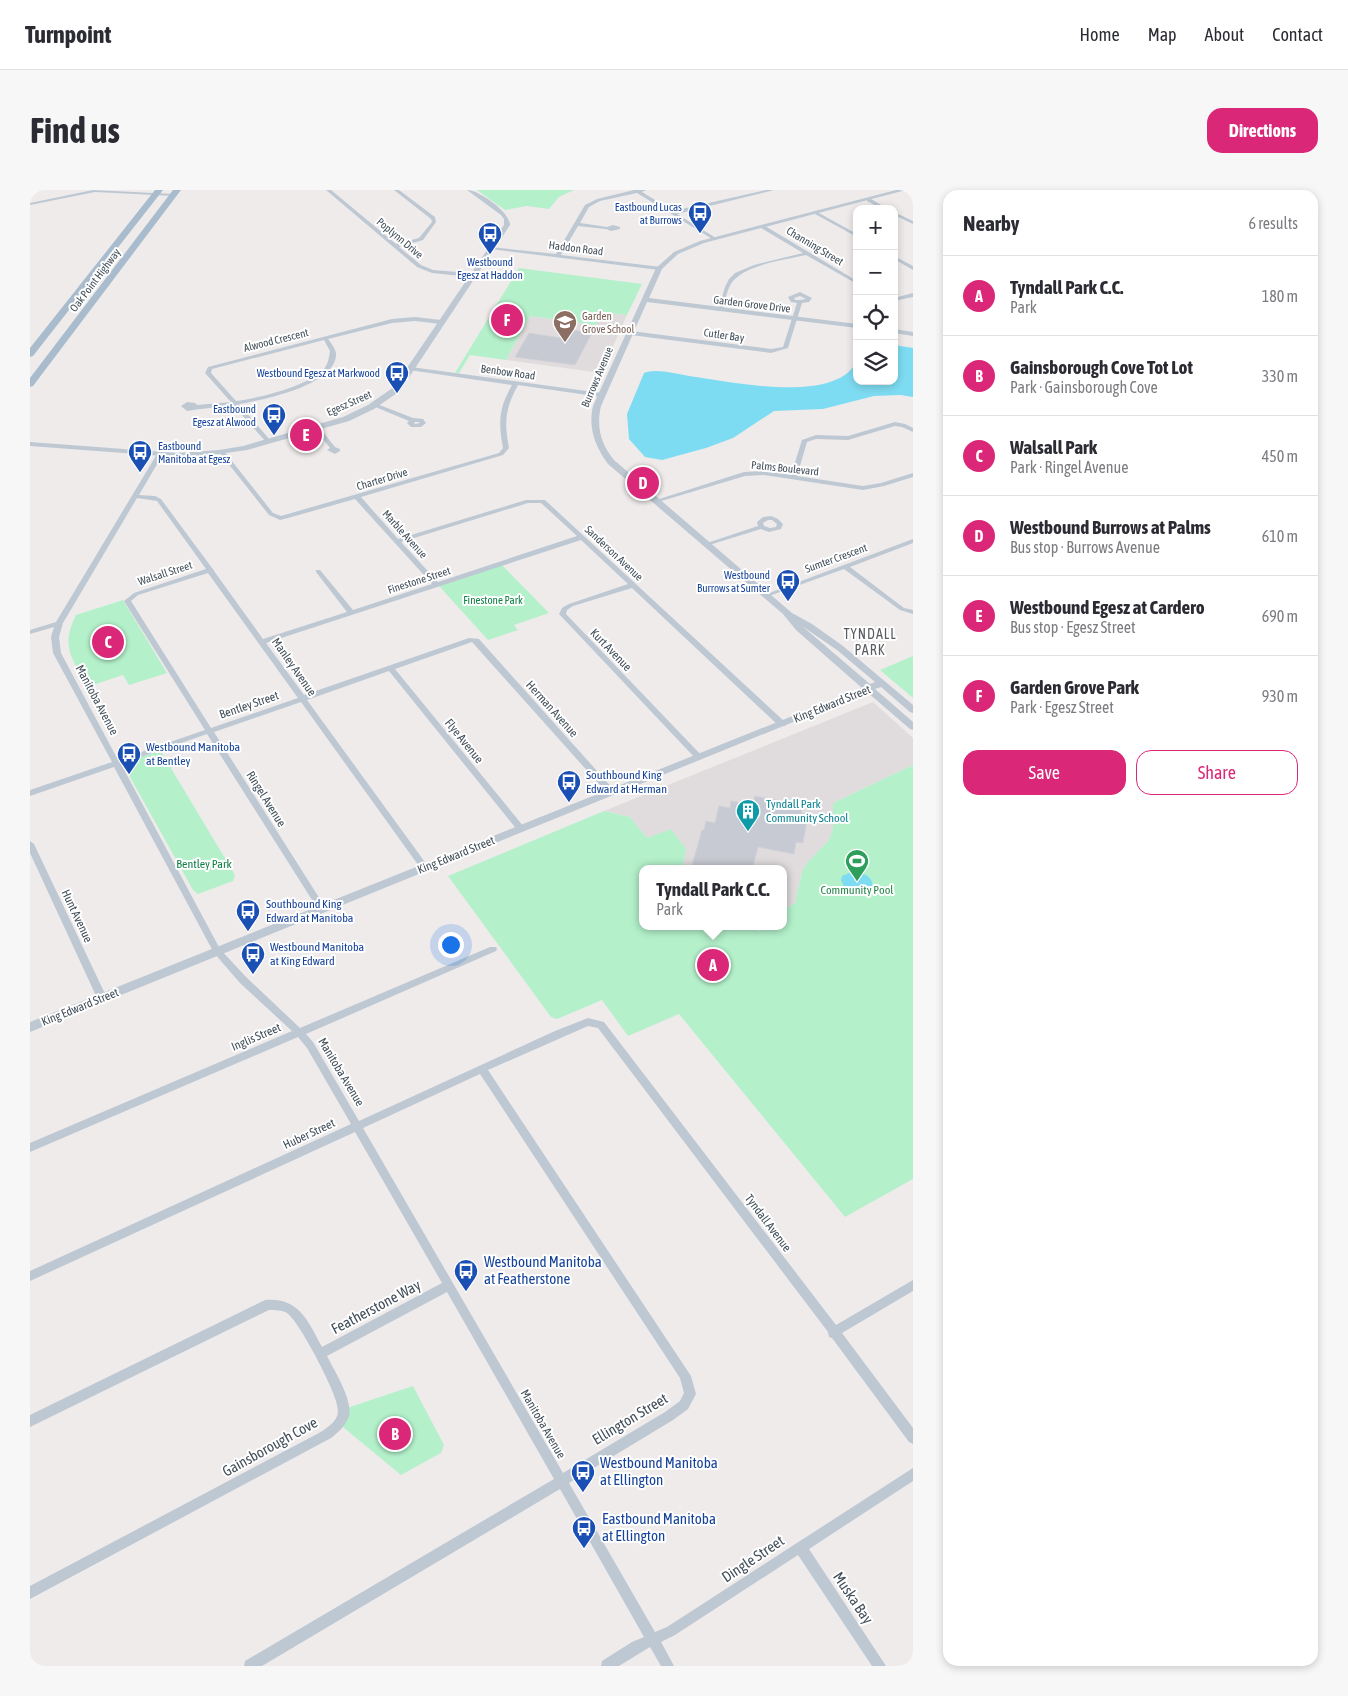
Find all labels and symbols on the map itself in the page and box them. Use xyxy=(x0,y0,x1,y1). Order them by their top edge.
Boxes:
bus stop icon: Eastbound Lucas at Burrows xyxy=(687,200,713,234)
place label: Eastbound Lucas at Burrows xyxy=(615,201,682,226)
street label: Poplynn Drive xyxy=(374,215,426,261)
bus stop icon: Westbound Egesz at Haddon xyxy=(477,221,503,255)
street label: Channing Street xyxy=(784,224,846,268)
street label: Haddon Road xyxy=(548,239,604,257)
street label: Oak Point Highway xyxy=(67,246,123,314)
place label: Westbound Egesz at Haddon xyxy=(457,256,523,281)
street label: Garden Grove Drive xyxy=(713,293,791,315)
pin: F xyxy=(491,301,523,339)
school or university icon: Garden Grove School xyxy=(552,309,578,343)
place label: Garden Grove School xyxy=(582,310,634,335)
street label: Alwood Crescent xyxy=(242,326,310,354)
street label: Cutler Bay xyxy=(703,326,746,344)
street label: Burrows Avenue xyxy=(579,345,615,409)
bus stop icon: Westbound Egesz at Markwood xyxy=(384,360,410,394)
street label: Benbow Road xyxy=(480,362,536,382)
place label: Westbound Egesz at Markwood xyxy=(257,367,380,379)
street label: Egesz Street xyxy=(325,388,373,418)
bus stop icon: Eastbound Egesz at Alwood xyxy=(261,402,287,436)
place label: Eastbound Egesz at Alwood xyxy=(192,403,256,428)
pin: E xyxy=(290,416,322,454)
bus stop icon: Eastbound Manitoba at Egesz xyxy=(127,439,153,473)
place label: Eastbound Manitoba at Egesz xyxy=(158,440,230,465)
street label: Palms Boulevard xyxy=(751,458,819,478)
pin: D xyxy=(627,464,659,502)
street label: Charter Drive xyxy=(355,466,409,492)
street label: Marble Avenue xyxy=(380,507,430,561)
street label: Sanderson Avenue xyxy=(583,523,645,583)
street label: Sumter Crescent xyxy=(803,541,869,575)
street label: Walsall Street xyxy=(136,559,194,587)
street label: Finestone Street xyxy=(386,564,452,596)
bus stop icon: Westbound Burrows at Sumter xyxy=(775,568,801,602)
place label: Westbound Burrows at Sumter xyxy=(697,569,771,594)
park label: Finestone Park xyxy=(463,594,523,606)
pin: C xyxy=(92,623,124,661)
street label: Kurt Avenue xyxy=(587,626,635,674)
district label: TYNDALL PARK xyxy=(843,626,897,658)
street label: Manley Avenue xyxy=(269,635,319,699)
street label: Manitoba Avenue xyxy=(73,663,121,737)
street label: Herman Avenue xyxy=(523,678,581,740)
street label: King Edward Street xyxy=(791,682,873,726)
street label: Bentley Street xyxy=(218,688,281,722)
street label: Flye Avenue xyxy=(442,716,486,766)
place label: Westbound Manitoba at Bentley xyxy=(146,740,240,768)
bus stop icon: Westbound Manitoba at Bentley xyxy=(116,741,142,775)
place label: Southbound King Edward at Herman xyxy=(586,768,667,796)
street label: Ringel Avenue xyxy=(243,769,289,829)
bus stop icon: Southbound King Edward at Herman xyxy=(556,769,582,803)
place label: Tyndall Park Community School xyxy=(766,797,849,825)
building icon: Tyndall Park Community School xyxy=(735,798,761,832)
street label: King Edward Street xyxy=(415,833,497,877)
sports icon: Community Pool xyxy=(844,848,870,882)
park label: Bentley Park xyxy=(176,857,232,871)
place label: Community Pool xyxy=(821,883,894,897)
street label: Hunt Avenue xyxy=(59,887,95,945)
place label: Southbound King Edward at Manitoba xyxy=(266,897,353,925)
bus stop icon: Southbound King Edward at Manitoba xyxy=(235,898,261,932)
your location xyxy=(438,932,464,958)
place label: Westbound Manitoba at King Edward xyxy=(270,940,364,968)
bus stop icon: Westbound Manitoba at King Edward xyxy=(240,941,266,975)
pin: A xyxy=(697,946,729,984)
street label: King Edward Street xyxy=(39,985,121,1029)
street label: Inglis Street xyxy=(229,1020,283,1054)
street label: Manitoba Avenue xyxy=(315,1035,367,1109)
street label: Huber Street xyxy=(281,1116,338,1152)
street label: Tyndall Avenue xyxy=(742,1192,794,1254)
place label: Westbound Manitoba at Featherstone xyxy=(484,1253,602,1287)
bus stop icon: Westbound Manitoba at Featherstone xyxy=(453,1258,479,1292)
street label: Featherstone Way xyxy=(328,1276,423,1337)
street label: Manitoba Avenue xyxy=(518,1387,568,1461)
street label: Ellington Street xyxy=(589,1389,671,1448)
street label: Gainsborough Cove xyxy=(219,1413,320,1480)
pin: B xyxy=(379,1415,411,1453)
place label: Westbound Manitoba at Ellington xyxy=(600,1454,718,1488)
bus stop icon: Westbound Manitoba at Ellington xyxy=(570,1459,596,1493)
place label: Eastbound Manitoba at Ellington xyxy=(602,1510,716,1544)
bus stop icon: Eastbound Manitoba at Ellington xyxy=(571,1515,597,1549)
street label: Dingle Street xyxy=(718,1532,787,1586)
street label: Muska Bay xyxy=(830,1569,877,1627)

